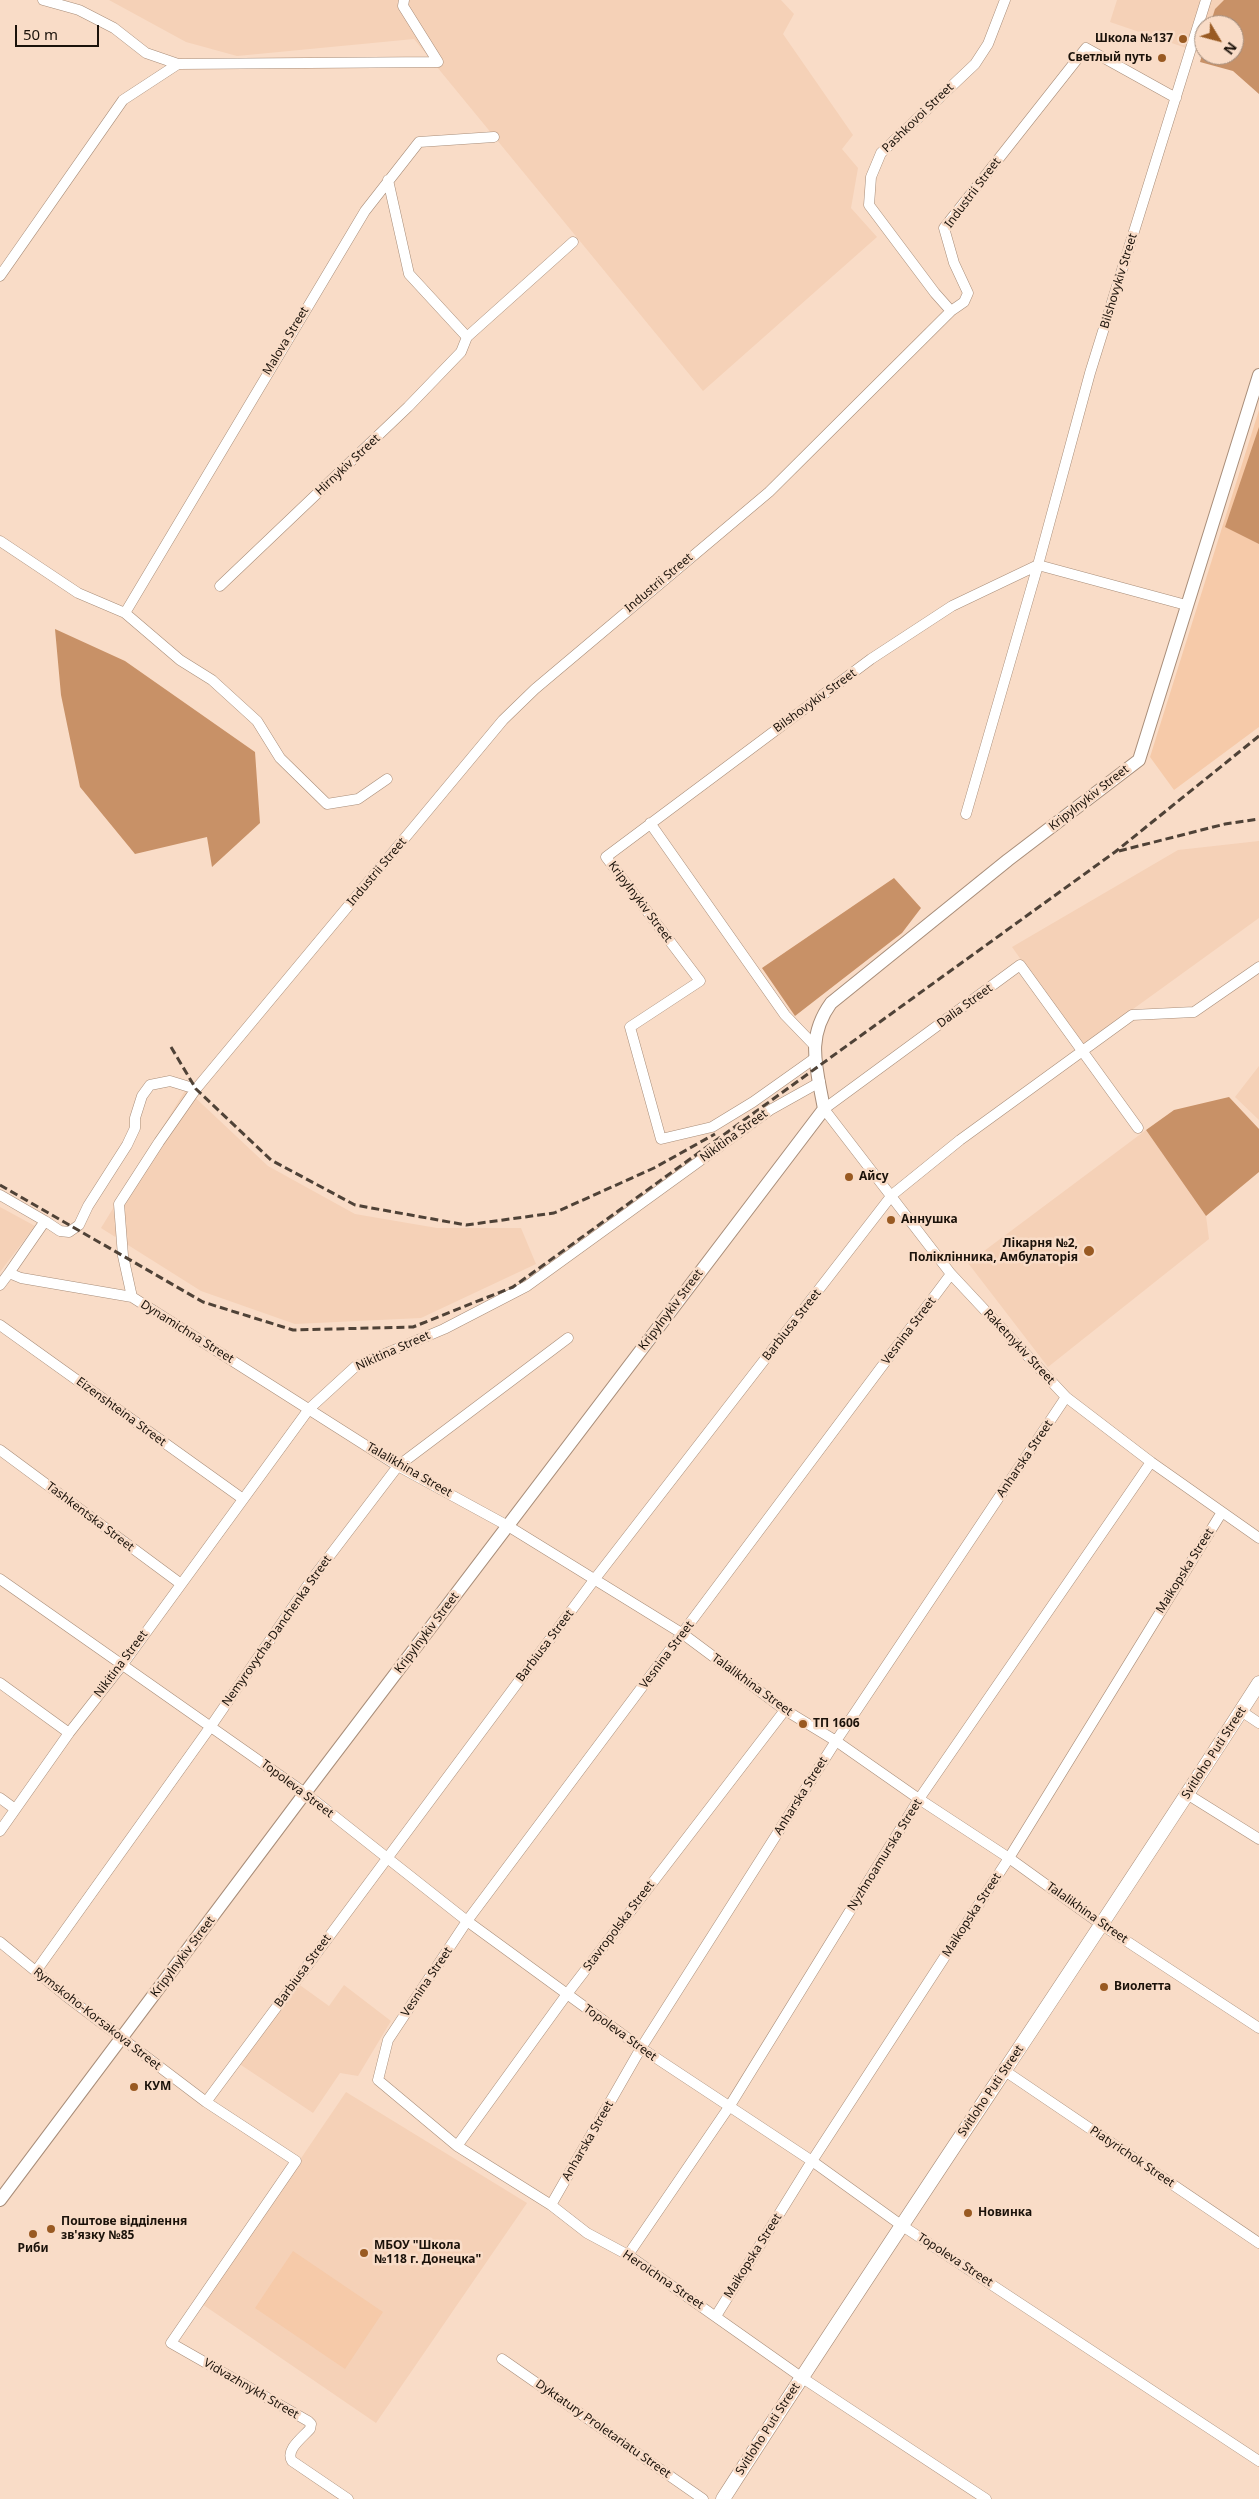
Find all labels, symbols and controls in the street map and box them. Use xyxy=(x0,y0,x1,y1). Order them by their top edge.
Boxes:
scale bar xyxy=(18,15,101,47)
north arrow xyxy=(1194,15,1244,65)
text: 50 m xyxy=(23,24,58,44)
place label: Школа №137 xyxy=(1095,32,1173,46)
marker: Школа №137 xyxy=(1177,33,1189,45)
text: N xyxy=(1220,38,1242,59)
place label: Светлый путь xyxy=(1068,51,1152,65)
marker: Светлый путь xyxy=(1156,52,1168,64)
street label: Pashkovoi Street xyxy=(879,80,957,156)
street label: Industrii Street xyxy=(942,155,1004,231)
street label: Bilshovykiv Street xyxy=(1098,232,1140,330)
street label: Malova Street xyxy=(260,304,312,378)
street label: Hirnykiv Street xyxy=(313,432,383,498)
street label: Industrii Street xyxy=(622,550,696,616)
street label: Bilshovykiv Street xyxy=(771,666,859,736)
street label: Kripylnykiv Street xyxy=(1046,762,1132,834)
street label: Industrii Street xyxy=(344,835,410,909)
street label: Kripylnykiv Street xyxy=(605,859,675,945)
street label: Dalia Street xyxy=(934,981,996,1031)
street label: Nikitina Street xyxy=(697,1107,771,1165)
place label: Айсу xyxy=(859,1170,889,1184)
marker: Айсу xyxy=(843,1171,855,1183)
place label: Аннушка xyxy=(901,1213,958,1227)
marker: Аннушка xyxy=(885,1214,897,1226)
place label: Лікарня №2, Поліклінника, Амбулаторія xyxy=(909,1237,1078,1265)
marker: Лікарня №2, Поліклінника, Амбулаторія xyxy=(1082,1244,1096,1258)
street label: Kripylnykiv Street xyxy=(636,1267,706,1353)
street label: Barbiusa Street xyxy=(760,1286,824,1364)
street label: Vesnina Street xyxy=(879,1294,939,1368)
street label: Dynamichna Street xyxy=(138,1297,236,1367)
street label: Raketnykiv Street xyxy=(980,1306,1058,1388)
street label: Nikitina Street xyxy=(354,1328,432,1374)
street label: Eizenshteina Street xyxy=(73,1375,169,1449)
street label: Anharska Street xyxy=(994,1418,1056,1500)
street label: Talalikhina Street xyxy=(364,1440,454,1500)
street label: Tashkentska Street xyxy=(43,1479,137,1555)
street label: Maikopska Street xyxy=(1153,1526,1217,1616)
street label: Nemyrovycha-Danchenka Street xyxy=(219,1553,335,1709)
street label: Kripylnykiv Street xyxy=(392,1590,462,1676)
street label: Barbiusa Street xyxy=(513,1607,577,1685)
street label: Vesnina Street xyxy=(637,1618,697,1692)
street label: Nikitina Street xyxy=(91,1628,151,1700)
street label: Talalikhina Street xyxy=(709,1651,795,1719)
street label: Svitloho Puti Street xyxy=(1179,1704,1249,1802)
place label: ТП 1606 xyxy=(813,1717,860,1731)
marker: ТП 1606 xyxy=(797,1718,809,1730)
street label: Anharska Street xyxy=(771,1754,831,1838)
street label: Topoleva Street xyxy=(258,1757,336,1821)
street label: Nyzhnoamurska Street xyxy=(845,1797,925,1913)
street label: Maikopska Street xyxy=(939,1870,1005,1960)
street label: Stavropolska Street xyxy=(580,1878,658,1974)
street label: Talalikhina Street xyxy=(1043,1880,1131,1946)
street label: Kripylnykiv Street xyxy=(148,1914,218,2000)
street label: Barbiusa Street xyxy=(272,1932,334,2010)
street label: Vesnina Street xyxy=(398,1944,456,2020)
street label: Rymskoho-Korsakova Street xyxy=(30,1965,164,2073)
place label: Виолетта xyxy=(1114,1980,1171,1994)
marker: Виолетта xyxy=(1098,1981,1110,1993)
street label: Topoleva Street xyxy=(581,2002,659,2064)
street label: Svitloho Puti Street xyxy=(955,2043,1027,2139)
place label: КУМ xyxy=(144,2080,171,2094)
marker: КУМ xyxy=(128,2081,140,2093)
street label: Anharska Street xyxy=(559,2099,617,2183)
street label: Piatyrichok Street xyxy=(1087,2123,1177,2191)
place label: Новинка xyxy=(978,2206,1032,2220)
marker: Новинка xyxy=(962,2207,974,2219)
street label: Maikopska Street xyxy=(721,2211,785,2301)
place label: Поштове відділення зв'язку №85 xyxy=(61,2215,187,2243)
marker: Поштове відділення зв'язку №85 xyxy=(45,2223,57,2235)
marker: Риби xyxy=(27,2228,39,2240)
street label: Topoleva Street xyxy=(915,2230,995,2290)
place label: МБОУ "Школа №118 г. Донецка" xyxy=(374,2239,481,2267)
place label: Риби xyxy=(17,2242,49,2256)
marker: МБОУ "Школа №118 г. Донецка" xyxy=(358,2247,370,2259)
street label: Heroichna Street xyxy=(620,2248,706,2312)
street label: Vidvazhnykh Street xyxy=(201,2356,301,2422)
street label: Dyktatury Proletariatu Street xyxy=(533,2377,673,2481)
street label: Svitloho Puti Street xyxy=(733,2380,803,2478)

